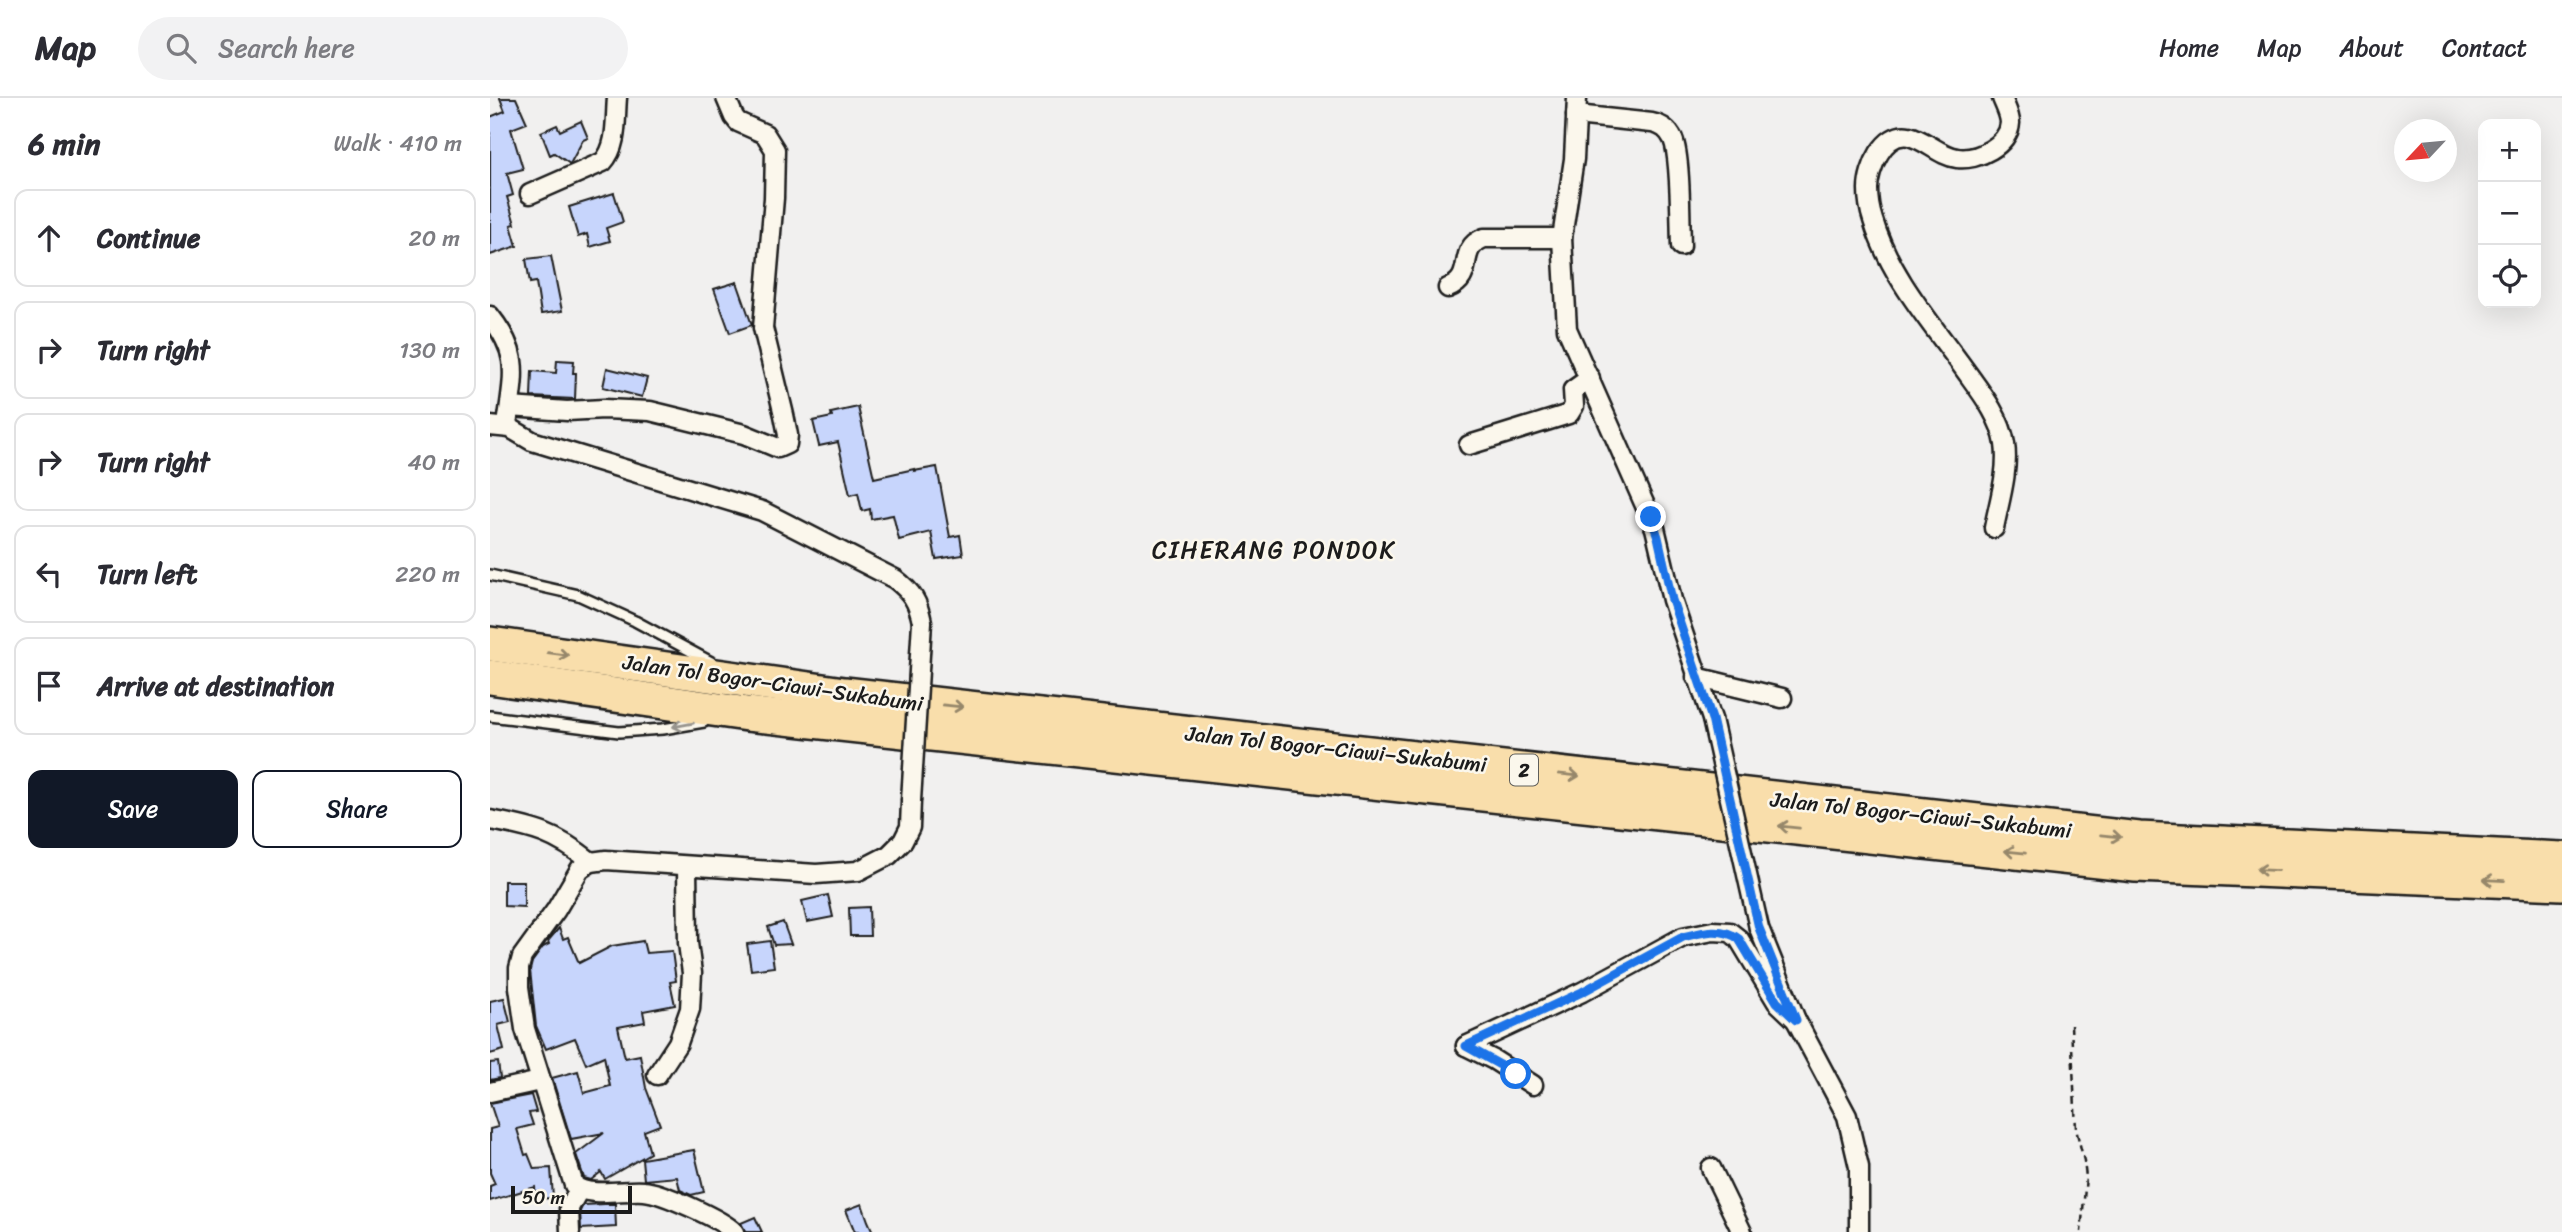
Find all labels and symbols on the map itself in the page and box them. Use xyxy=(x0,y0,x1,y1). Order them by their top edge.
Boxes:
north arrow xyxy=(2394,119,2457,182)
route end xyxy=(1635,501,1666,532)
district label: CIHERANG PONDOK xyxy=(1152,529,1396,571)
street label: Jalan Tol Bogor–Ciawi–Sukabumi xyxy=(619,643,927,723)
one-way arrow xyxy=(546,647,568,660)
one-way arrow xyxy=(941,700,964,713)
street label: Jalan Tol Bogor–Ciawi–Sukabumi xyxy=(1182,714,1490,784)
one-way arrow xyxy=(672,719,695,732)
road number: 2 xyxy=(1510,754,1538,786)
one-way arrow xyxy=(1557,769,1580,782)
street label: Jalan Tol Bogor–Ciawi–Sukabumi xyxy=(1767,780,2075,850)
one-way arrow xyxy=(1778,821,1801,834)
one-way arrow xyxy=(2100,830,2122,843)
one-way arrow xyxy=(2005,845,2027,858)
one-way arrow xyxy=(2255,864,2278,877)
one-way arrow xyxy=(2483,874,2506,887)
route start xyxy=(1500,1058,1531,1089)
scale bar xyxy=(511,1183,632,1215)

